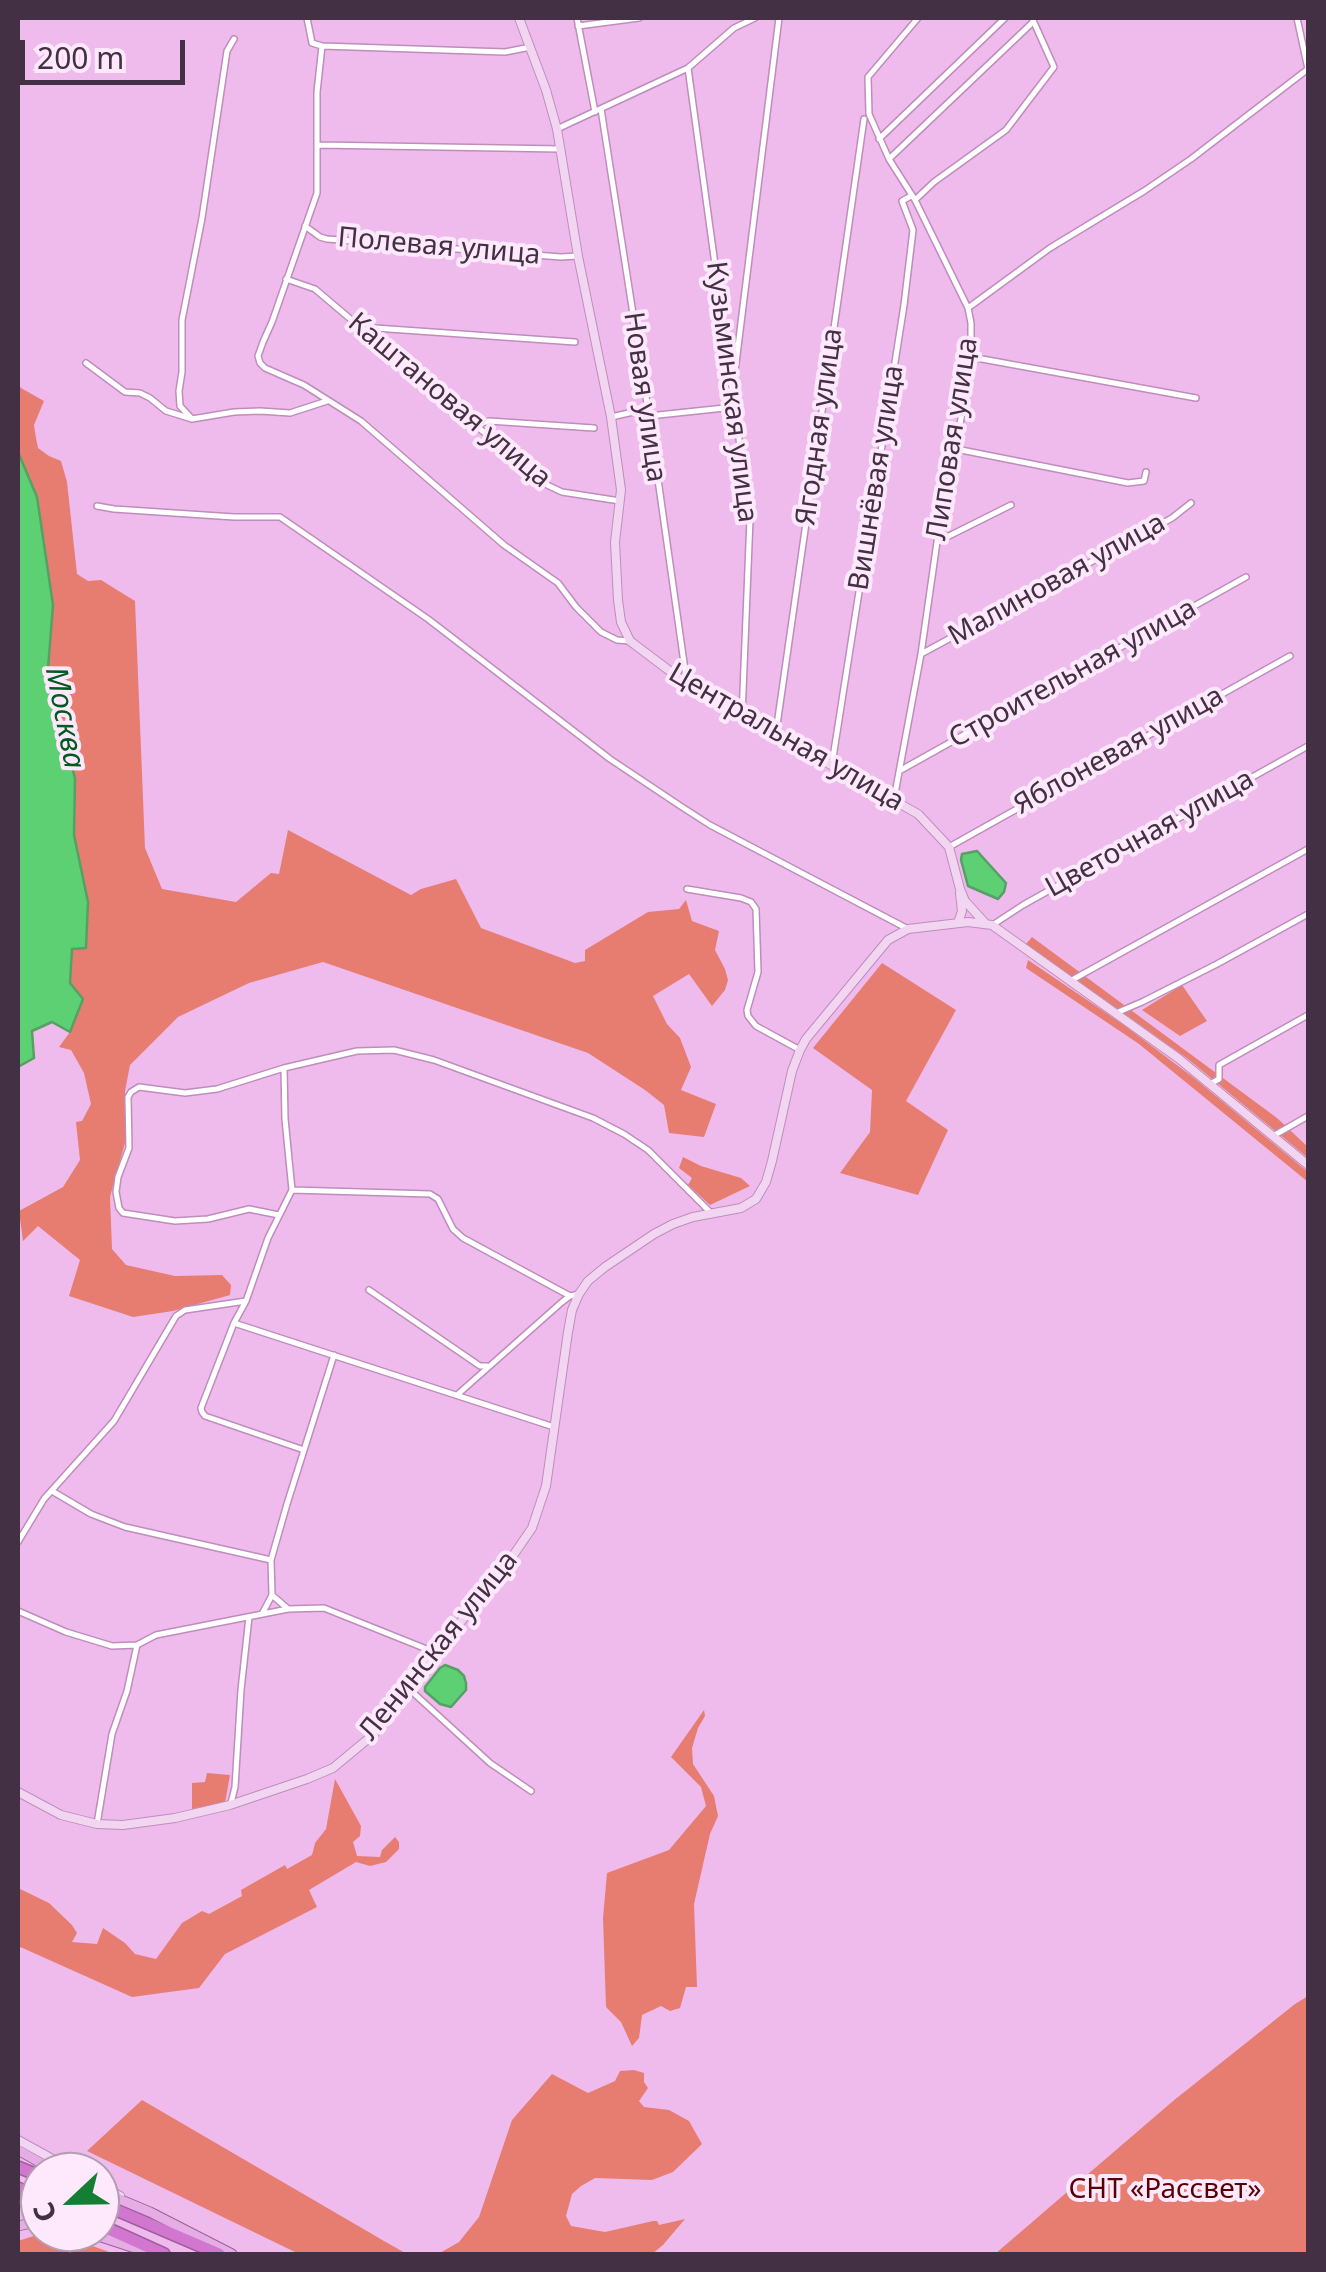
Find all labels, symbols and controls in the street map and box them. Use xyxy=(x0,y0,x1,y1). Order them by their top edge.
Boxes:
scale bar xyxy=(25,20,190,82)
text: 200 m xyxy=(37,37,124,78)
street label: Полевая улица xyxy=(336,221,542,273)
street label: Кузьминская улица xyxy=(698,259,764,525)
street label: Каштановая улица xyxy=(341,306,557,496)
street label: Новая улица xyxy=(615,310,673,484)
street label: Ягодная улица xyxy=(790,326,850,528)
street label: Липовая улица xyxy=(920,335,986,543)
street label: Вишнёвая улица xyxy=(843,363,911,593)
street label: Малиновая улица xyxy=(943,506,1171,654)
street label: Строительная улица xyxy=(944,592,1202,756)
street label: Центральная улица xyxy=(662,657,910,819)
water label: Москва xyxy=(37,664,91,772)
street label: Яблоневая улица xyxy=(1008,679,1230,823)
street label: Цветочная улица xyxy=(1040,763,1260,905)
street label: Ленинская улица xyxy=(353,1545,525,1747)
north arrow xyxy=(20,2152,120,2252)
park label: СНТ «Рассвет» xyxy=(1068,2173,1262,2207)
text: С xyxy=(23,2197,65,2228)

